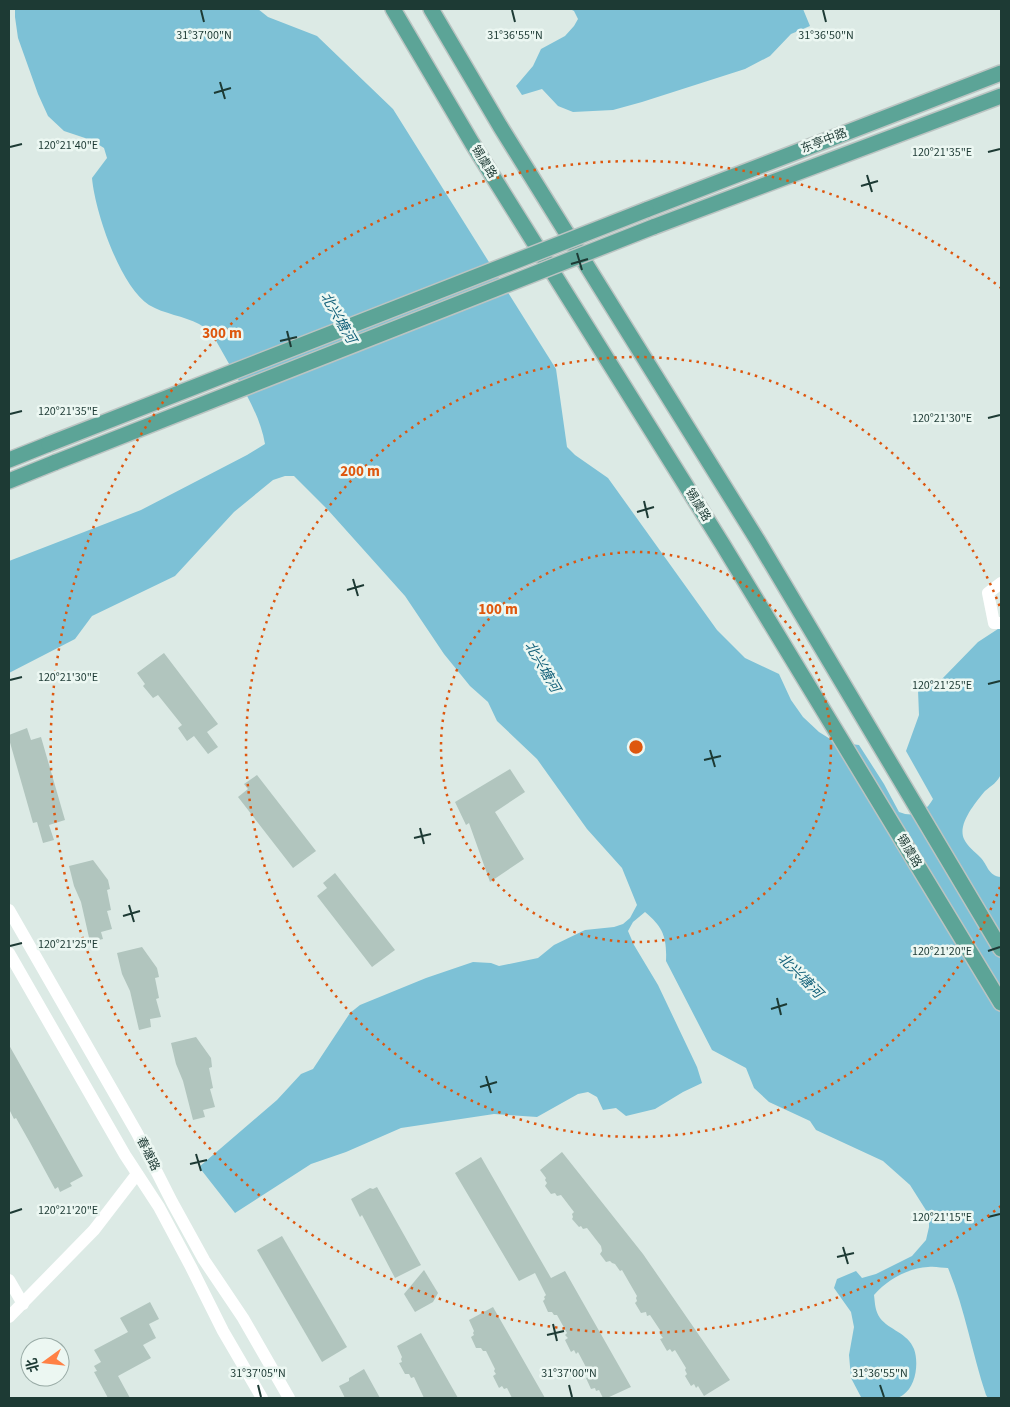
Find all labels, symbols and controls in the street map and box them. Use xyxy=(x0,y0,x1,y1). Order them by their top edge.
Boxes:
text: 31°37'00"N xyxy=(176,27,232,44)
text: 31°36'55"N xyxy=(487,27,543,44)
text: 31°36'50"N xyxy=(798,27,854,44)
street label: 东亭中路 xyxy=(799,124,849,158)
text: 120°21'40"E xyxy=(38,137,98,154)
street label: 锡虞路 xyxy=(467,142,501,182)
text: 120°21'35"E xyxy=(912,144,972,161)
water label: 北兴塘河 xyxy=(315,289,362,350)
text: 300 m xyxy=(202,323,242,344)
text: 120°21'35"E xyxy=(38,403,98,420)
text: 120°21'30"E xyxy=(912,410,972,427)
text: 200 m xyxy=(340,461,380,482)
street label: 锡虞路 xyxy=(681,485,715,525)
text: 100 m xyxy=(478,599,518,620)
water label: 北兴塘河 xyxy=(519,638,566,699)
text: 120°21'30"E xyxy=(38,669,98,686)
text: 120°21'25"E xyxy=(912,677,972,694)
centre of rings xyxy=(627,738,645,756)
street label: 锡虞路 xyxy=(892,831,926,871)
text: 120°21'25"E xyxy=(38,936,98,953)
text: 120°21'20"E xyxy=(912,943,972,960)
water label: 北兴塘河 xyxy=(773,949,829,1005)
street label: 春塘路 xyxy=(132,1134,164,1174)
text: 120°21'20"E xyxy=(38,1202,98,1219)
text: 120°21'15"E xyxy=(912,1209,972,1226)
north arrow xyxy=(20,1337,70,1387)
text: 北 xyxy=(22,1356,45,1374)
text: 31°37'05"N xyxy=(230,1365,286,1382)
text: 31°37'00"N xyxy=(541,1365,597,1382)
text: 31°36'55"N xyxy=(852,1365,908,1382)

